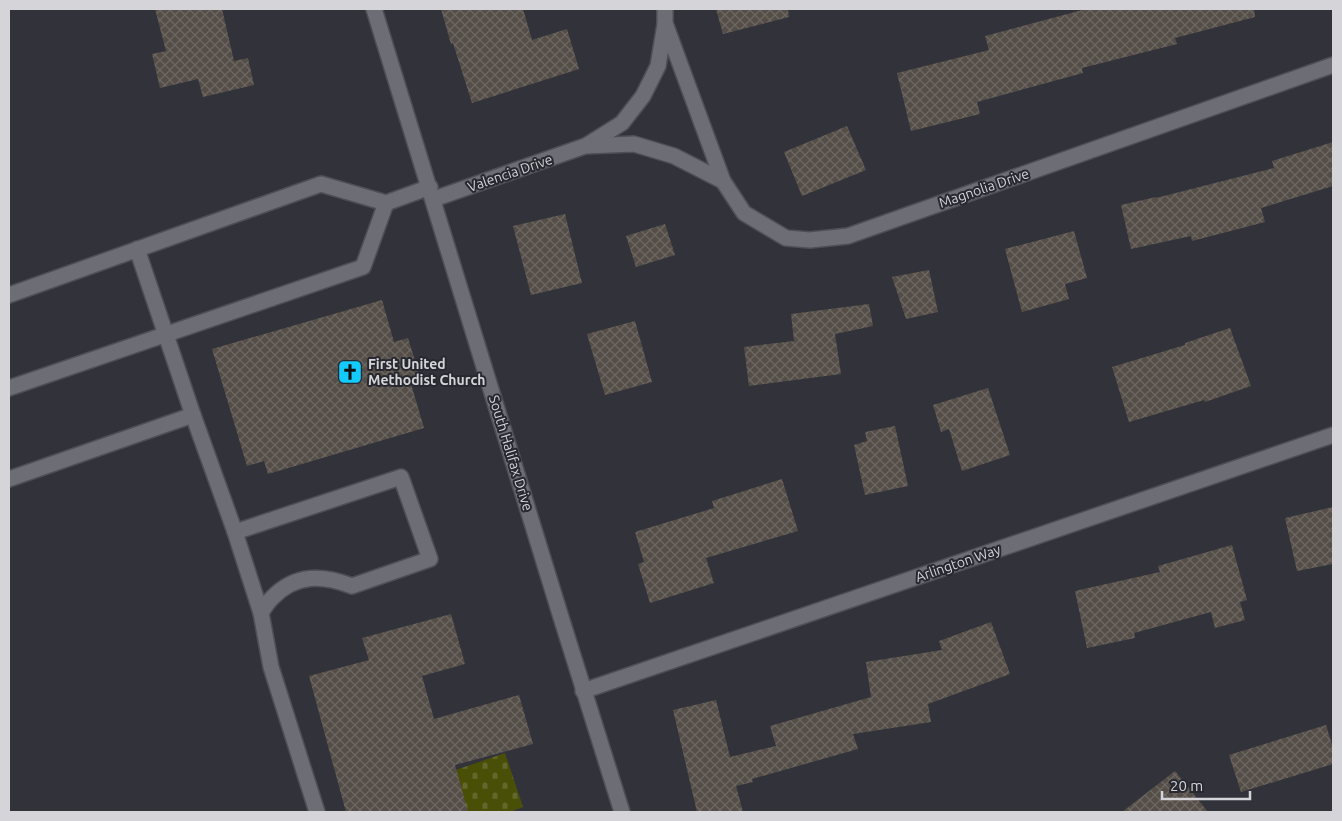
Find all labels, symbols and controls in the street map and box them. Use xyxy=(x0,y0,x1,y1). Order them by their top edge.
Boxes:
street label: Valencia Drive xyxy=(465,151,555,195)
street label: Magnolia Drive xyxy=(937,165,1031,211)
place label: First United Methodist Church xyxy=(368,356,485,388)
church icon: First United Methodist Church xyxy=(337,359,363,385)
street label: South Halifax Drive xyxy=(486,393,536,513)
street label: Arlington Way xyxy=(913,541,1003,585)
scale bar xyxy=(1162,768,1250,800)
text: 20 m xyxy=(1170,777,1203,794)

